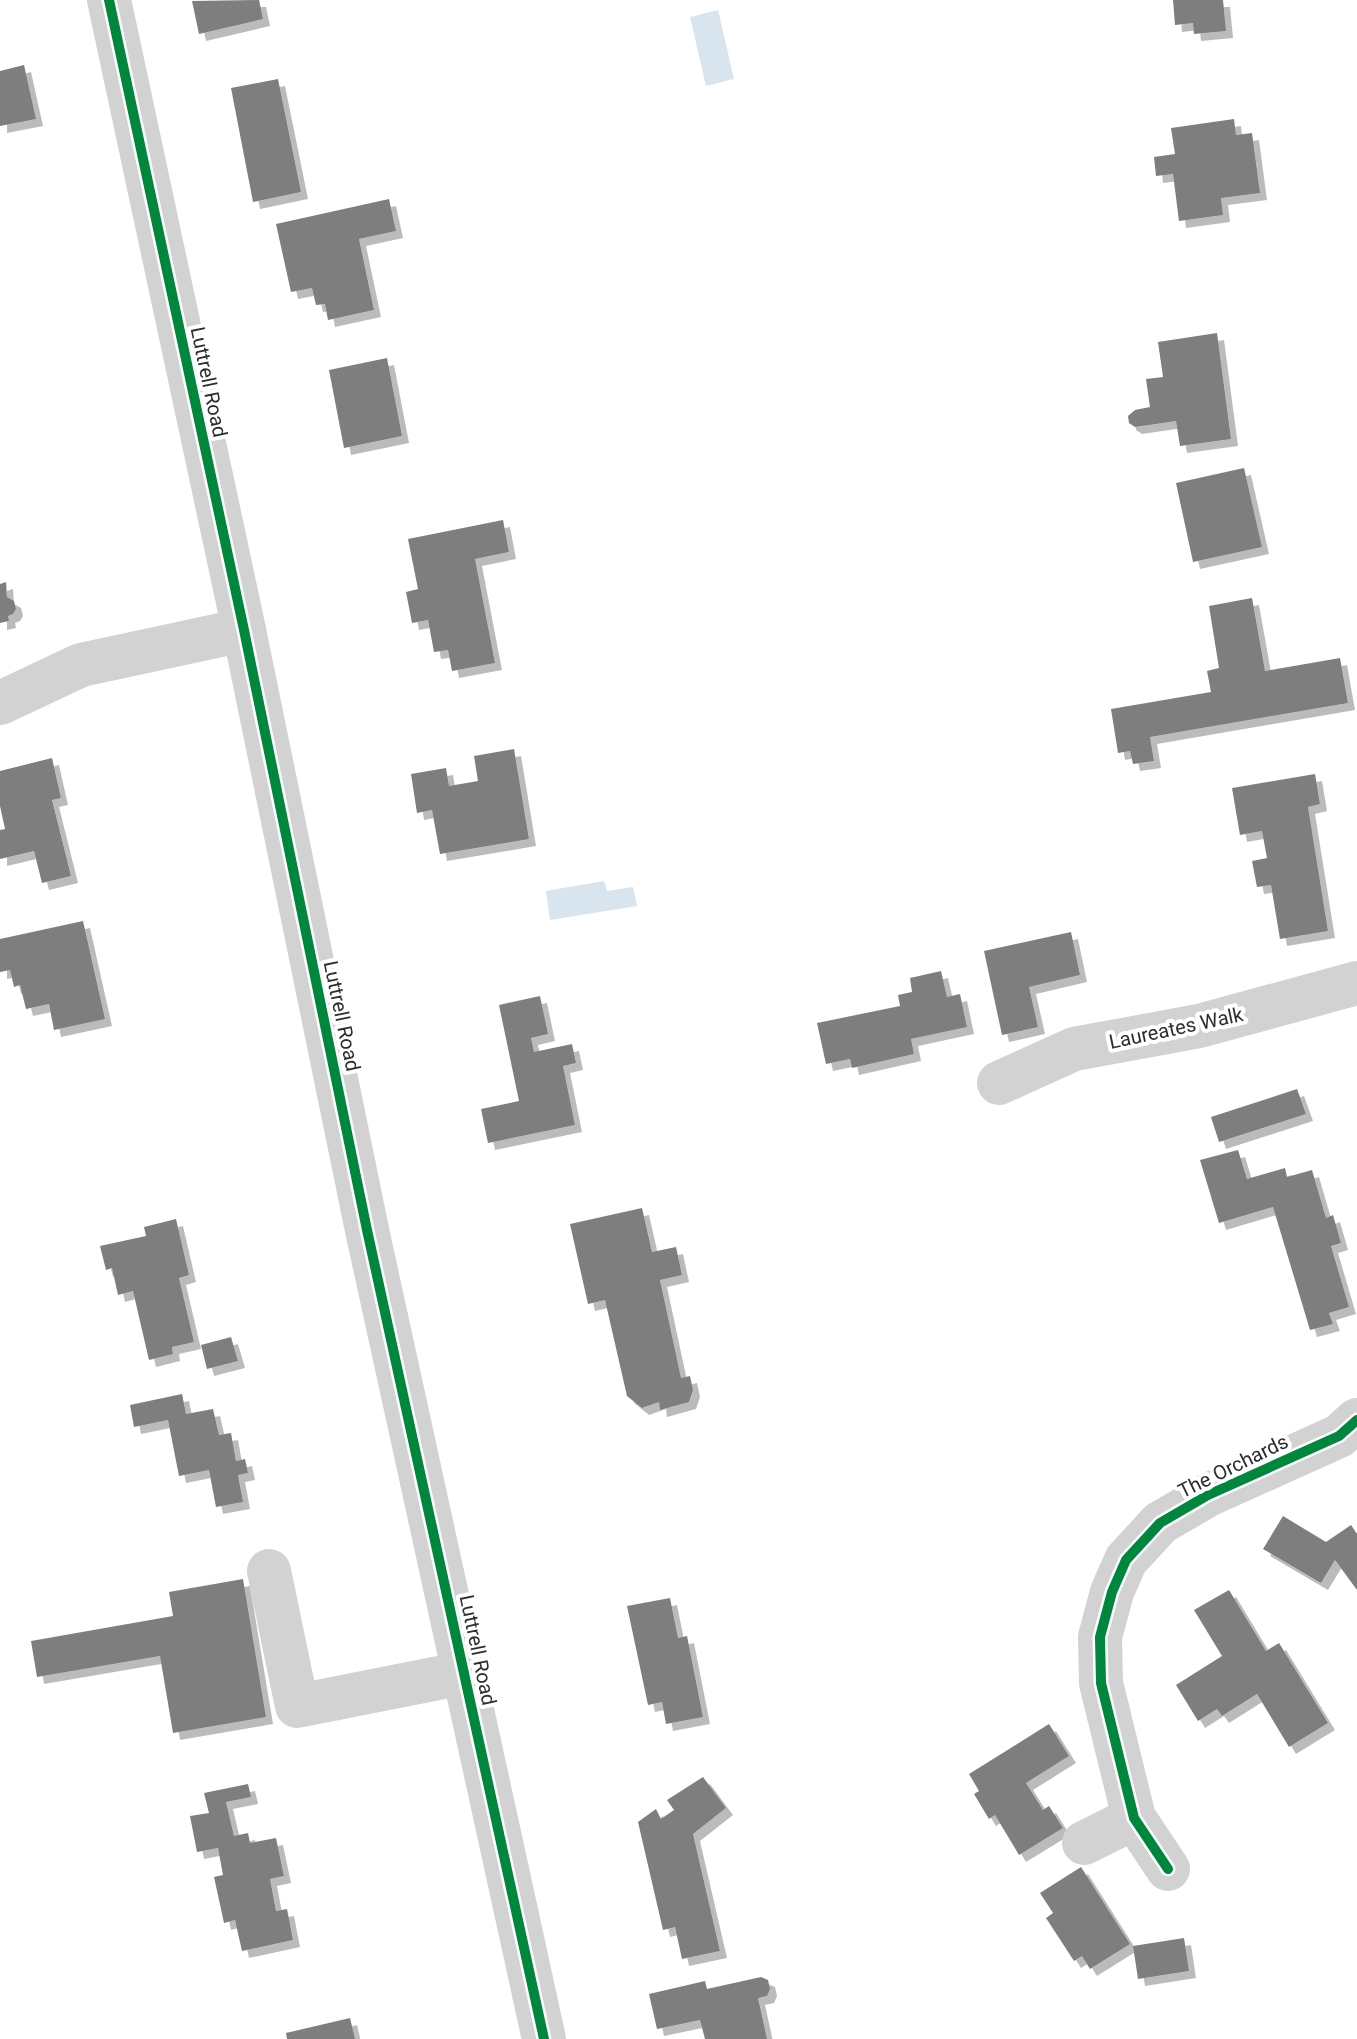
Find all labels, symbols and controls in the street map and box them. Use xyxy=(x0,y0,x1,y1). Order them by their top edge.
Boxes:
street label: Luttrell Road xyxy=(186,325,232,439)
street label: Luttrell Road xyxy=(319,959,365,1073)
street label: Laureates Walk xyxy=(1107,1002,1246,1054)
street label: The Orchards xyxy=(1174,1429,1292,1503)
street label: Luttrell Road xyxy=(455,1593,501,1707)

